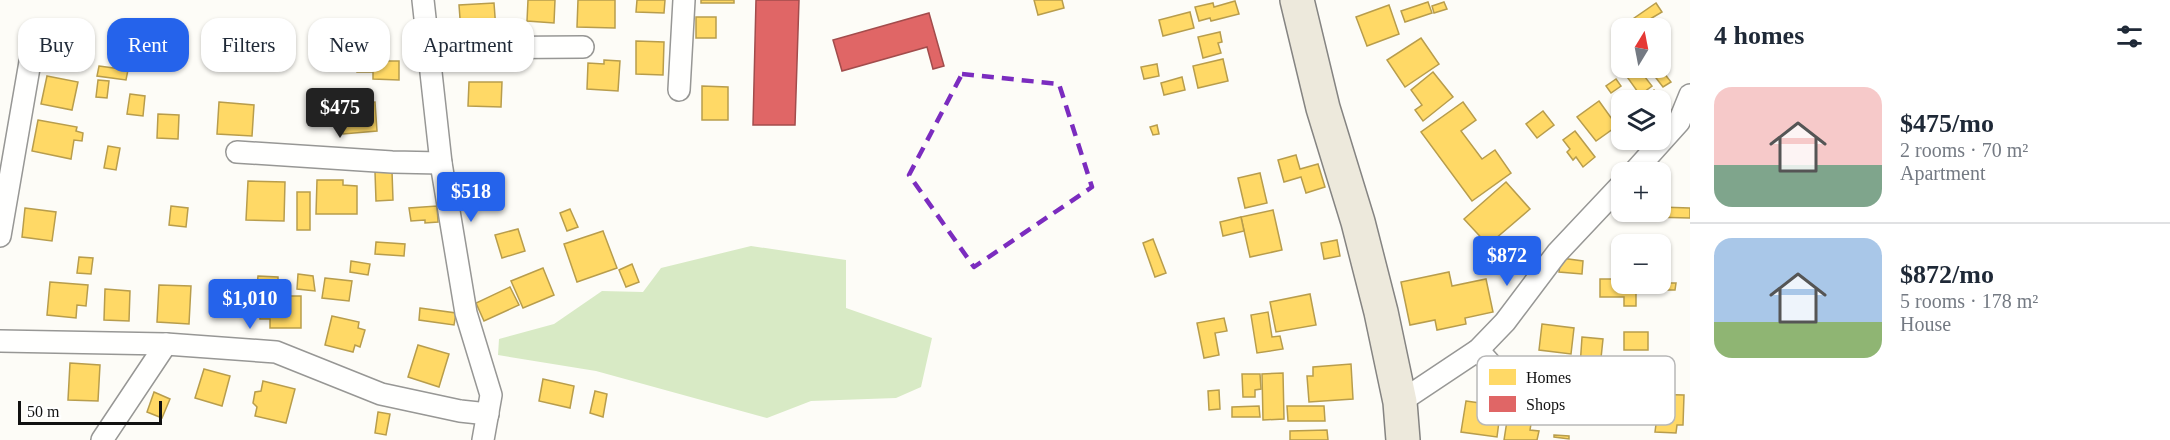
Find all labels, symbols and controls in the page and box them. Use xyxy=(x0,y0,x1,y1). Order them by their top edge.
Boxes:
chip: Buy xyxy=(18,18,95,72)
chip: Rent xyxy=(107,18,189,72)
chip: Filters xyxy=(201,18,296,72)
chip: New xyxy=(308,18,390,72)
chip: Apartment xyxy=(402,18,534,72)
north arrow xyxy=(1611,18,1671,78)
map controls xyxy=(1611,18,1671,294)
icon: filters xyxy=(2113,20,2146,53)
text: 4 homes xyxy=(1714,21,1804,50)
pin: $475 xyxy=(304,88,376,139)
button: layers xyxy=(1611,90,1671,150)
text: $475 xyxy=(320,96,360,118)
text: $475/mo xyxy=(1900,109,1994,138)
icon: home xyxy=(1762,111,1834,183)
text: 2 rooms · 70 m² xyxy=(1900,139,2028,161)
button: + xyxy=(1611,162,1671,222)
text: Apartment xyxy=(1900,162,1986,184)
pin: $518 xyxy=(435,172,507,223)
text: $518 xyxy=(451,180,491,202)
button: − xyxy=(1611,234,1671,294)
pin: $872 xyxy=(1471,236,1543,287)
text: $872 xyxy=(1487,244,1527,266)
text: $872/mo xyxy=(1900,260,1994,289)
icon: home xyxy=(1762,262,1834,334)
pin: $1,010 xyxy=(201,279,299,330)
text: $1,010 xyxy=(223,287,278,309)
text: 5 rooms · 178 m² xyxy=(1900,290,2038,312)
text: House xyxy=(1900,313,1951,335)
legend xyxy=(1477,356,1675,425)
text: Homes xyxy=(1526,369,1571,386)
text: Shops xyxy=(1526,396,1565,414)
scale bar xyxy=(18,398,162,426)
text: 50 m xyxy=(27,403,59,420)

